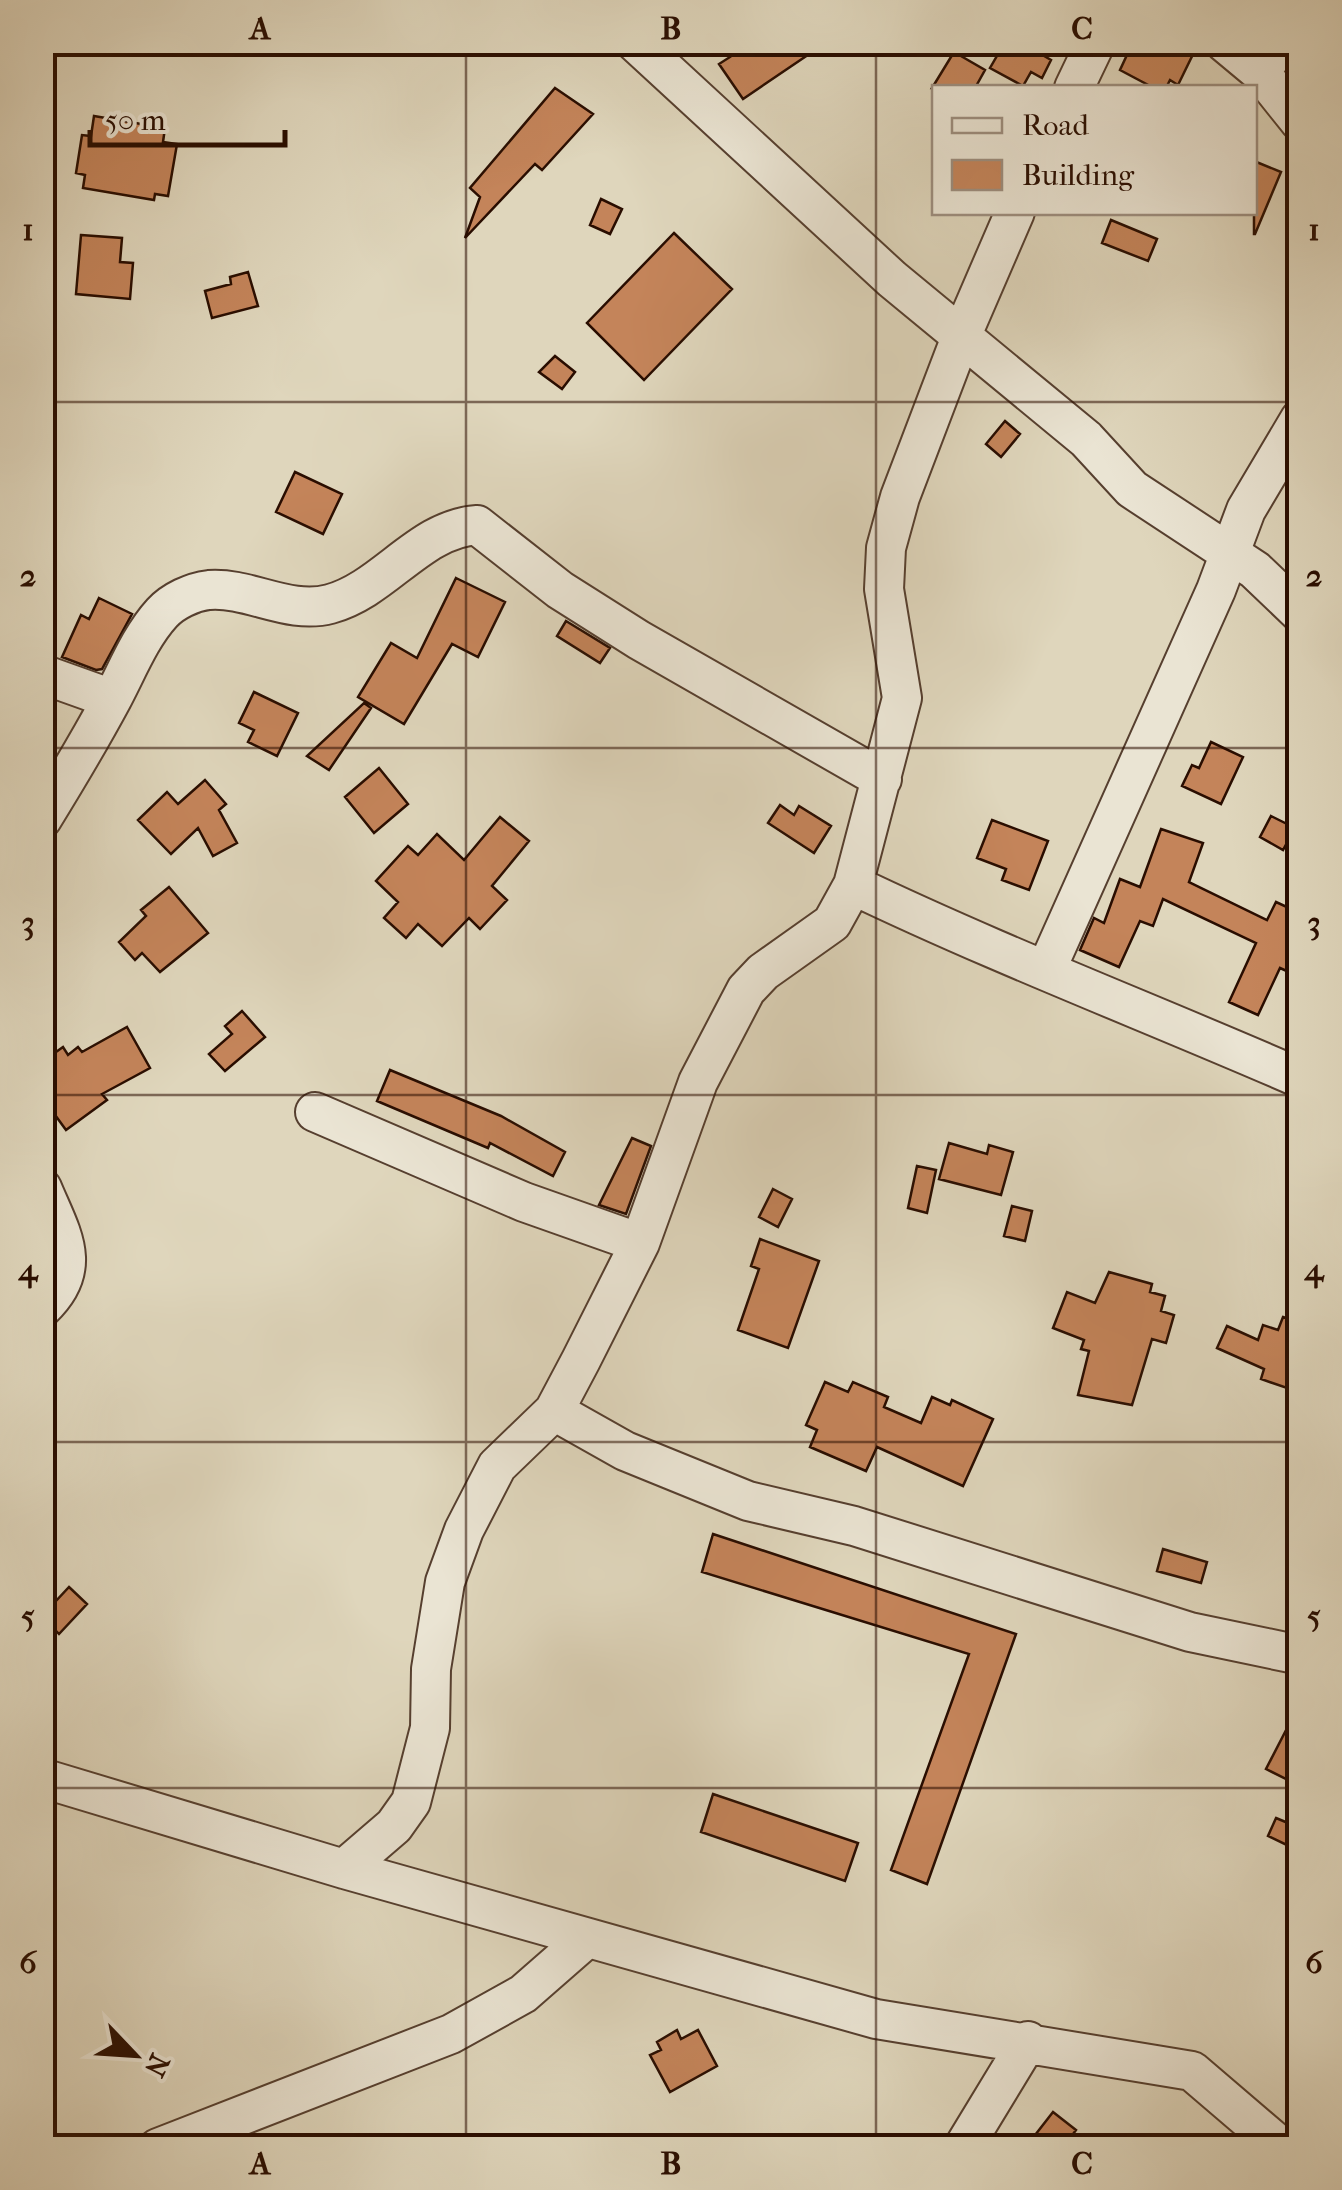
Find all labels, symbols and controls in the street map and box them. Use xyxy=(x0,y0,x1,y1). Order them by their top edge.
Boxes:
text: A xyxy=(248,10,272,47)
text: B xyxy=(661,10,681,47)
text: C xyxy=(1071,10,1093,47)
scale bar xyxy=(90,85,285,147)
legend xyxy=(932,85,1257,215)
text: 50 m xyxy=(105,103,166,138)
text: Road xyxy=(1022,108,1089,143)
text: Building xyxy=(1022,158,1135,193)
text: 1 xyxy=(22,211,34,248)
text: 1 xyxy=(1308,211,1320,248)
text: 2 xyxy=(20,557,36,594)
text: 2 xyxy=(1306,557,1322,594)
text: 3 xyxy=(21,904,35,941)
text: 3 xyxy=(1307,904,1321,941)
text: 4 xyxy=(18,1251,40,1289)
text: 4 xyxy=(1304,1251,1326,1289)
text: 5 xyxy=(21,1597,35,1634)
text: 5 xyxy=(1307,1597,1321,1634)
text: 6 xyxy=(19,1944,37,1981)
text: 6 xyxy=(1305,1944,1323,1981)
north arrow xyxy=(85,2005,185,2105)
text: N xyxy=(137,2049,177,2083)
text: A xyxy=(248,2145,272,2182)
text: B xyxy=(661,2145,681,2182)
text: C xyxy=(1071,2145,1093,2182)

